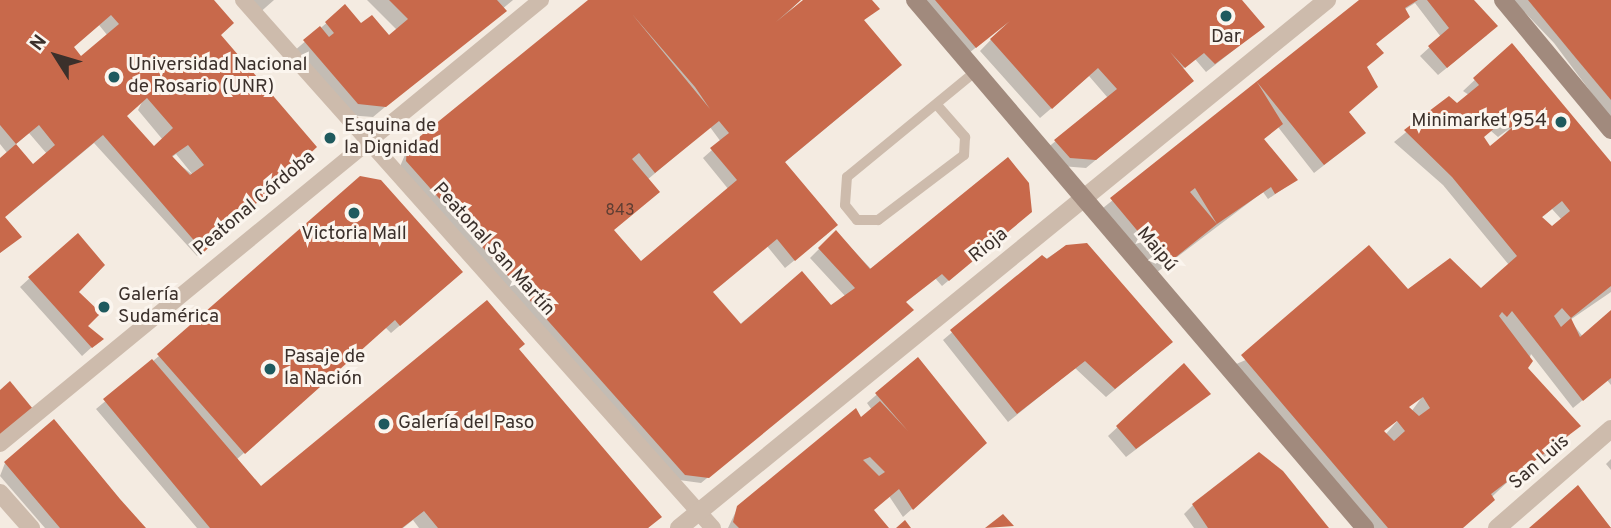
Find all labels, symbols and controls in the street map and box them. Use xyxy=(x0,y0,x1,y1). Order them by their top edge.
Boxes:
marker: Dar xyxy=(1218,8,1234,24)
north arrow xyxy=(21,21,91,91)
place label: Dar xyxy=(1211,27,1241,49)
text: N xyxy=(26,31,53,56)
place label: Universidad Nacional de Rosario (UNR) xyxy=(128,55,307,99)
marker: Universidad Nacional de Rosario (UNR) xyxy=(106,69,122,85)
place label: Minimarket 954 xyxy=(1411,111,1547,133)
marker: Minimarket 954 xyxy=(1553,114,1569,130)
place label: Esquina de la Dignidad xyxy=(344,116,439,160)
marker: Esquina de la Dignidad xyxy=(322,130,338,146)
street label: Peatonal Córdoba xyxy=(190,147,320,261)
street label: Peatonal San Martín xyxy=(427,179,559,321)
house number: 843 xyxy=(605,201,635,221)
marker: Victoria Mall xyxy=(346,205,362,221)
street label: Maipú xyxy=(1131,223,1181,277)
place label: Victoria Mall xyxy=(301,224,407,246)
street label: Rioja xyxy=(965,224,1013,268)
place label: Galería Sudamérica xyxy=(118,285,219,329)
marker: Galería Sudamérica xyxy=(96,299,112,315)
place label: Pasaje de la Nación xyxy=(284,347,365,391)
marker: Pasaje de la Nación xyxy=(262,361,278,377)
place label: Galería del Paso xyxy=(398,413,534,435)
marker: Galería del Paso xyxy=(376,416,392,432)
street label: San Luis xyxy=(1505,431,1575,495)

